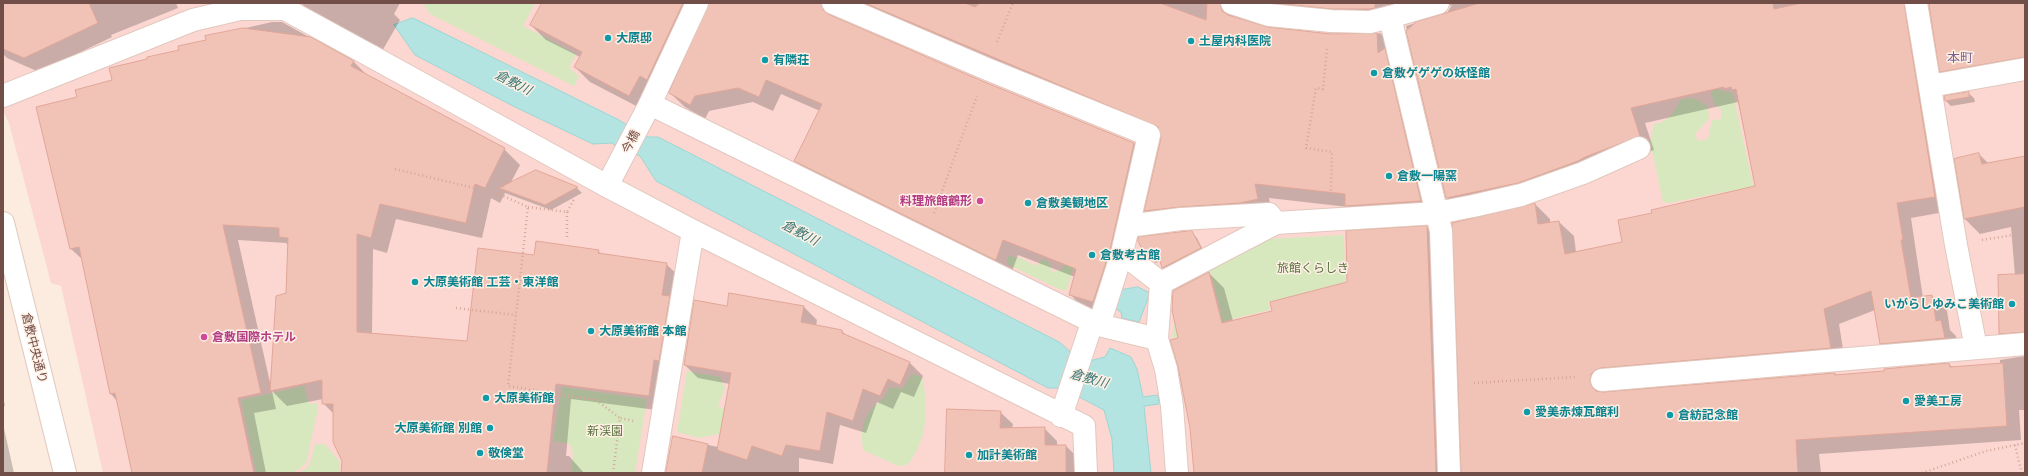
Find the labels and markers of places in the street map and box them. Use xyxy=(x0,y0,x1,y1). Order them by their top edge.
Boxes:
place label: 大原邸 xyxy=(616,31,652,45)
marker: 大原邸 xyxy=(603,33,613,43)
place label: 土屋内科医院 xyxy=(1199,34,1271,48)
marker: 土屋内科医院 xyxy=(1186,36,1196,46)
place label: 有隣荘 xyxy=(773,53,809,67)
marker: 有隣荘 xyxy=(760,55,770,65)
place label: 倉敷ゲゲゲの妖怪館 xyxy=(1382,66,1490,80)
marker: 倉敷ゲゲゲの妖怪館 xyxy=(1369,68,1379,78)
place label: 倉敷一陽窯 xyxy=(1397,169,1457,183)
marker: 倉敷一陽窯 xyxy=(1384,171,1394,181)
place label: 料理旅館鶴形 xyxy=(900,194,972,208)
marker: 料理旅館鶴形 xyxy=(975,196,985,206)
place label: 倉敷美観地区 xyxy=(1036,196,1108,210)
marker: 倉敷美観地区 xyxy=(1023,198,1033,208)
place label: 倉敷考古館 xyxy=(1100,248,1160,262)
marker: 倉敷考古館 xyxy=(1087,250,1097,260)
place label: 大原美術館 工芸・東洋館 xyxy=(423,275,558,289)
marker: 大原美術館 工芸・東洋館 xyxy=(410,277,420,287)
place label: いがらしゆみこ美術館 xyxy=(1884,297,2004,311)
marker: いがらしゆみこ美術館 xyxy=(2007,299,2017,309)
place label: 大原美術館 本館 xyxy=(599,324,686,338)
marker: 大原美術館 本館 xyxy=(586,326,596,336)
place label: 倉敷国際ホテル xyxy=(212,330,296,344)
marker: 倉敷国際ホテル xyxy=(199,332,209,342)
place label: 大原美術館 xyxy=(494,391,554,405)
marker: 大原美術館 xyxy=(481,393,491,403)
place label: 愛美工房 xyxy=(1914,394,1962,408)
marker: 愛美工房 xyxy=(1901,396,1911,406)
place label: 愛美赤煉瓦館利 xyxy=(1535,405,1619,419)
marker: 愛美赤煉瓦館利 xyxy=(1522,407,1532,417)
place label: 倉紡記念館 xyxy=(1678,408,1738,422)
marker: 倉紡記念館 xyxy=(1665,410,1675,420)
place label: 大原美術館 別館 xyxy=(395,421,482,435)
marker: 大原美術館 別館 xyxy=(485,423,495,433)
place label: 敬倹堂 xyxy=(488,446,524,460)
marker: 敬倹堂 xyxy=(475,448,485,458)
place label: 加計美術館 xyxy=(977,448,1037,462)
marker: 加計美術館 xyxy=(964,450,974,460)

